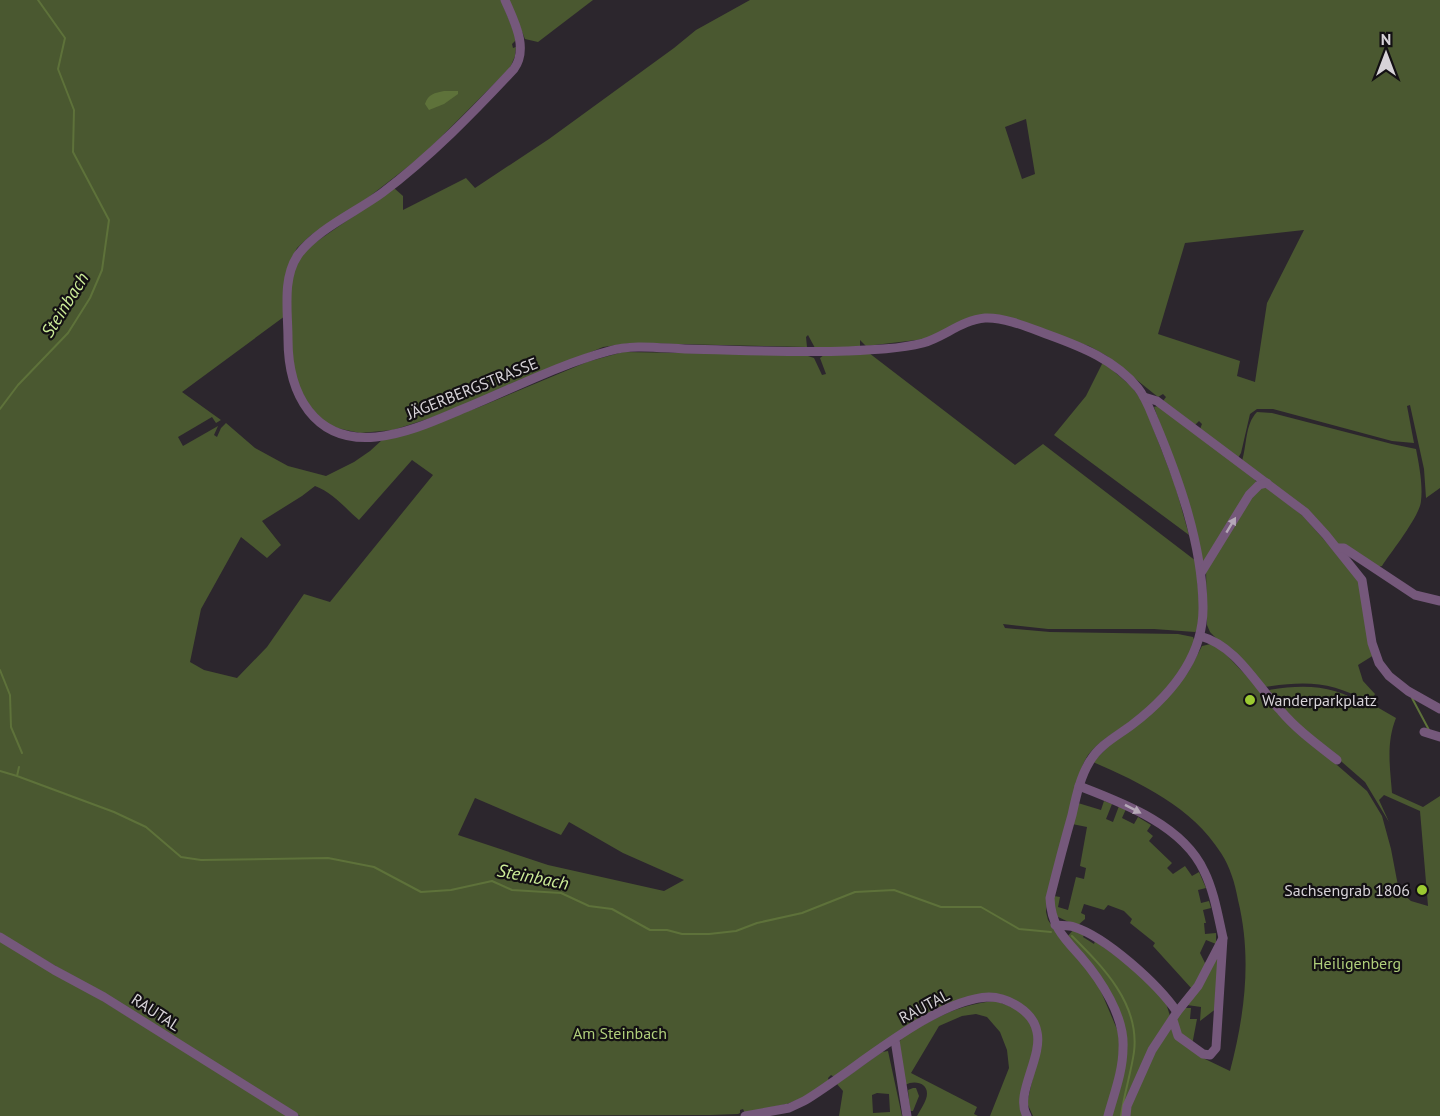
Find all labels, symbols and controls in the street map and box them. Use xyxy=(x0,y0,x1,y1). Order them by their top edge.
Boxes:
north arrow xyxy=(1356,24,1416,84)
text: N xyxy=(1381,29,1391,49)
water label: Steinbach xyxy=(36,268,93,342)
street label: JÄGERBERGSTRASSE xyxy=(403,353,540,424)
one-way arrow xyxy=(1225,517,1236,533)
place label: Wanderparkplatz xyxy=(1262,690,1377,710)
marker: Wanderparkplatz xyxy=(1243,693,1257,707)
one-way arrow xyxy=(1124,803,1142,813)
water label: Steinbach xyxy=(495,858,571,895)
place label: Sachsengrab 1806 xyxy=(1284,880,1410,900)
marker: Sachsengrab 1806 xyxy=(1415,883,1429,897)
park label: Heiligenberg xyxy=(1313,953,1401,973)
street label: RAUTAL xyxy=(895,984,953,1028)
street label: RAUTAL xyxy=(128,989,184,1035)
park label: Am Steinbach xyxy=(573,1023,667,1043)

